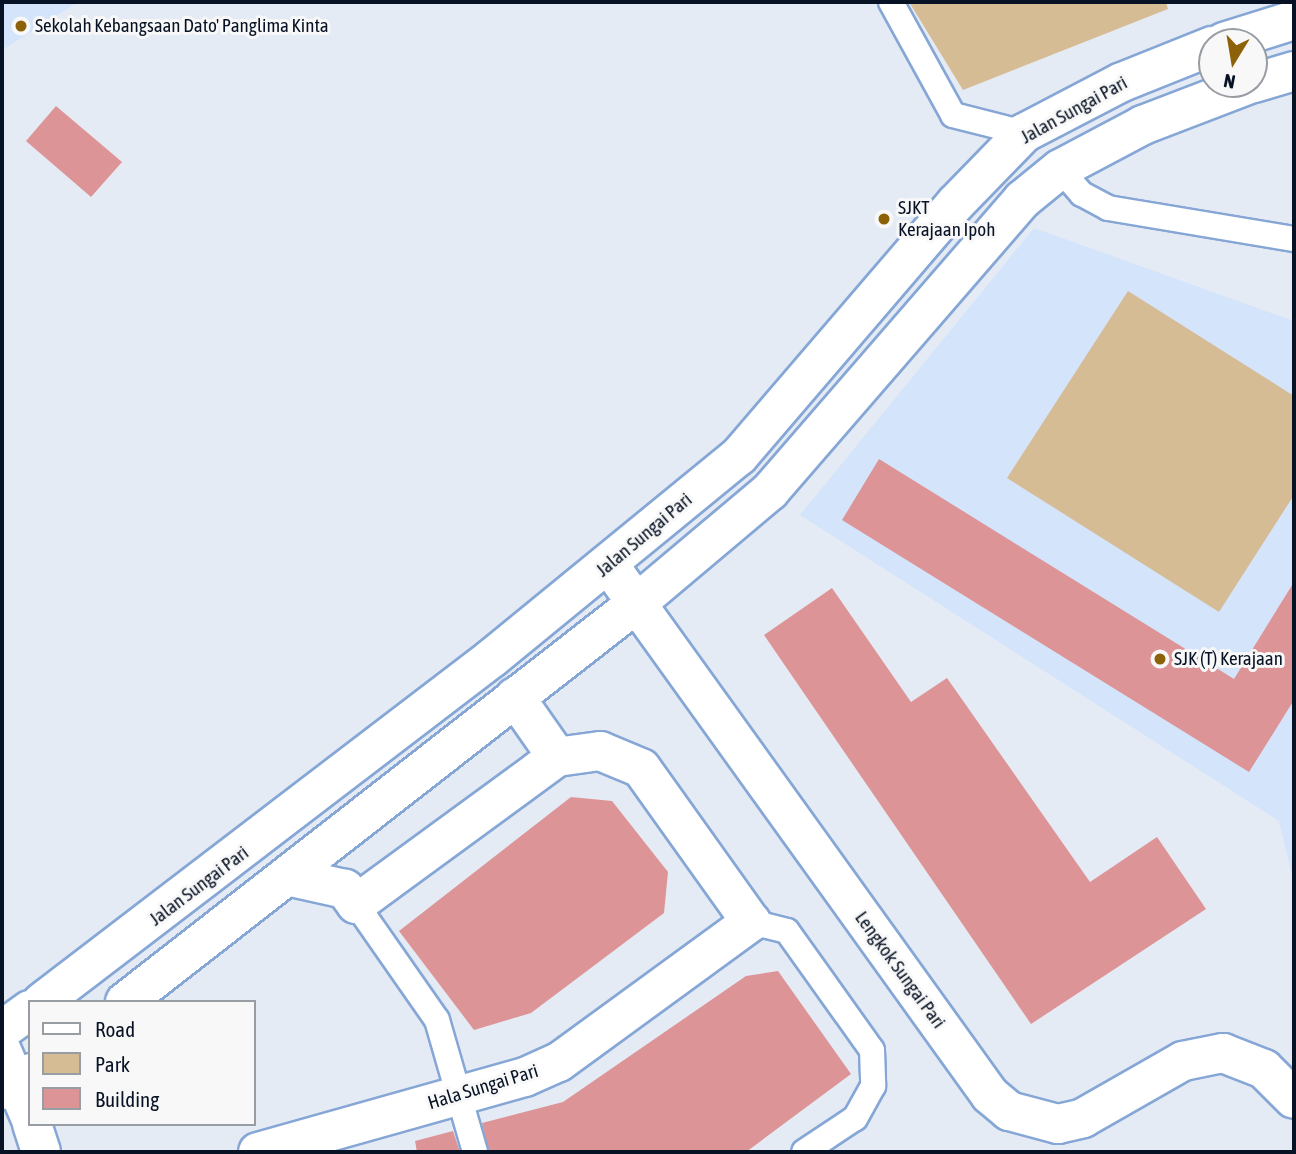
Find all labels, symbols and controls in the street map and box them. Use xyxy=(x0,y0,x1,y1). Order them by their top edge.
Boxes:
place label: Sekolah Kebangsaan Dato' Panglima Kinta xyxy=(35,15,329,37)
marker: Sekolah Kebangsaan Dato' Panglima Kinta xyxy=(13,18,29,34)
north arrow xyxy=(1198,28,1268,98)
text: N xyxy=(1222,70,1237,94)
street label: Jalan Sungai Pari xyxy=(1017,71,1131,149)
place label: SJKT Kerajaan Ipoh xyxy=(898,197,995,241)
marker: SJKT Kerajaan Ipoh xyxy=(876,211,892,227)
street label: Jalan Sungai Pari xyxy=(591,488,697,582)
place label: SJK (T) Kerajaan xyxy=(1174,648,1283,670)
marker: SJK (T) Kerajaan xyxy=(1152,651,1168,667)
street label: Jalan Sungai Pari xyxy=(145,841,253,931)
street label: Lengkok Sungai Pari xyxy=(850,907,950,1033)
legend xyxy=(28,1000,256,1126)
text: Road xyxy=(95,1017,135,1041)
text: Park xyxy=(95,1052,130,1076)
street label: Hala Sungai Pari xyxy=(425,1059,541,1115)
text: Building xyxy=(95,1087,159,1111)

